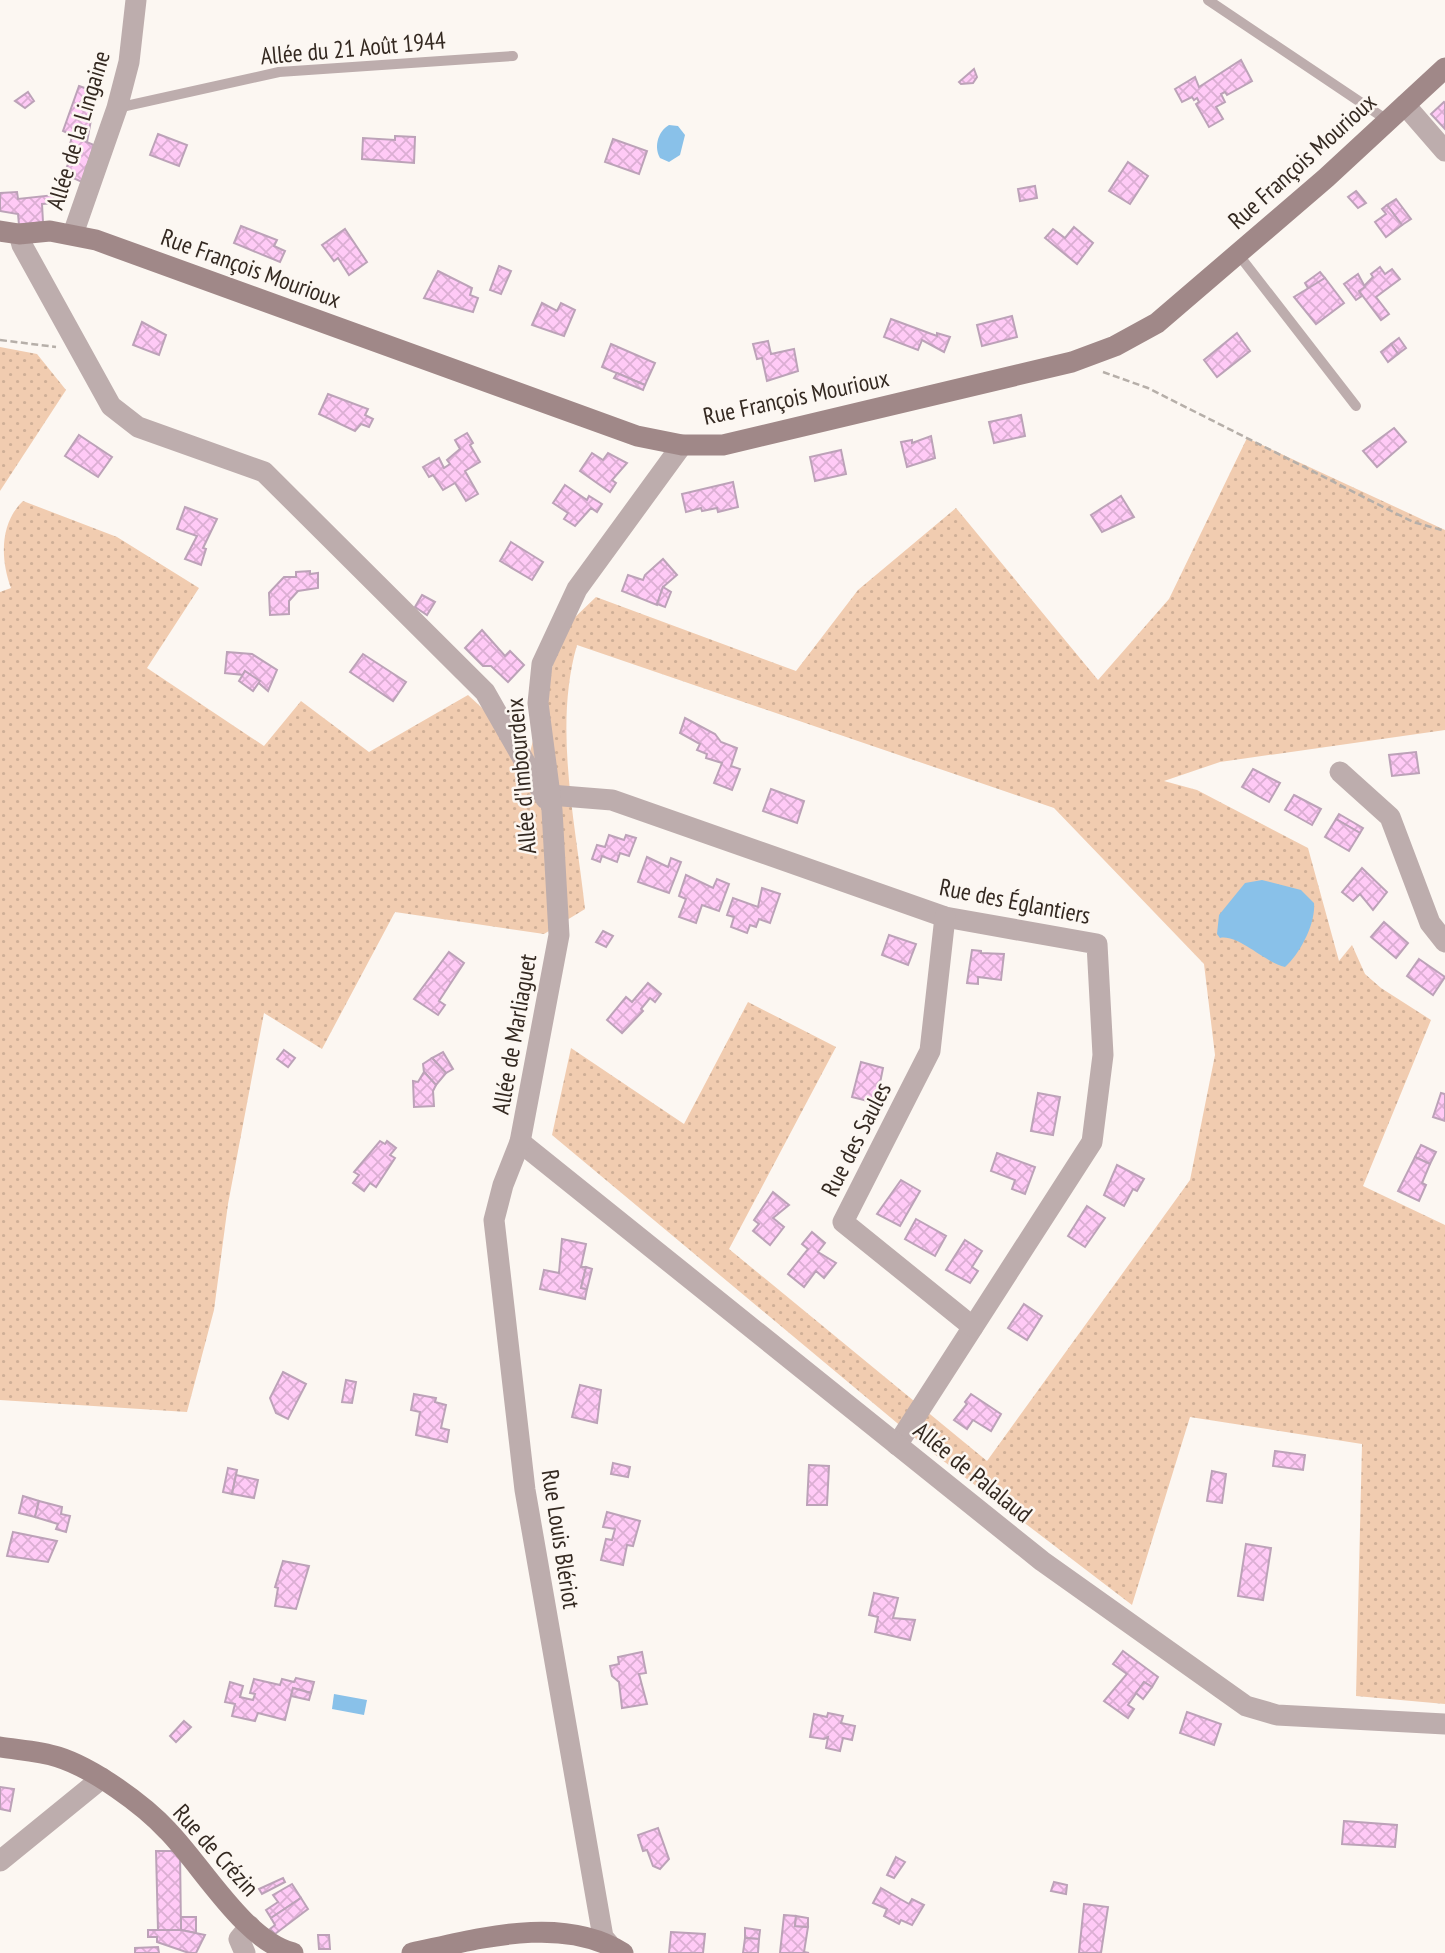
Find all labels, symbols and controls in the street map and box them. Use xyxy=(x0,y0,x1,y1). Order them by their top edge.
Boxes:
street label: Allée du 21 Août 1944 xyxy=(259,24,447,72)
street label: Allée de la Lingaine xyxy=(39,47,117,213)
street label: Rue François Mourioux xyxy=(1221,86,1383,236)
street label: Rue François Mourioux xyxy=(157,221,345,315)
street label: Rue François Mourioux xyxy=(700,362,892,432)
street label: Allée d'Imbourdeix xyxy=(499,697,543,855)
street label: Rue des Églantiers xyxy=(937,871,1093,931)
street label: Allée de Marliaguet xyxy=(485,951,543,1116)
street label: Rue des Saules xyxy=(814,1077,898,1201)
street label: Allée de Palalaud xyxy=(907,1415,1039,1529)
street label: Rue Louis Blériot xyxy=(535,1467,587,1611)
street label: Rue de Crézin xyxy=(166,1797,266,1903)

